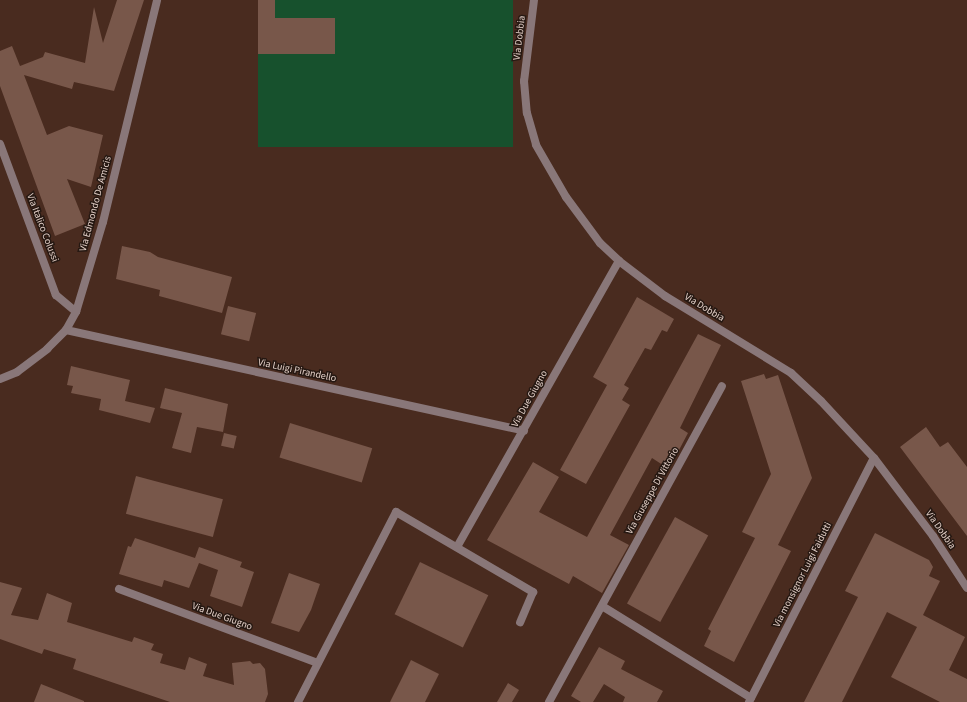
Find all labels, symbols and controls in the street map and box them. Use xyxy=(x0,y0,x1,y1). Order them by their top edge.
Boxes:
street label: Via Dobbia xyxy=(511,15,529,61)
street label: Via Edmondo De Amicis xyxy=(78,155,114,253)
street label: Via Italico Colussi xyxy=(23,192,61,264)
street label: Via Dobbia xyxy=(682,291,726,325)
street label: Via Luigi Pirandello xyxy=(257,357,337,385)
street label: Via Due Giugno xyxy=(509,368,551,430)
street label: Via Giuseppe Di Vittorio xyxy=(624,446,682,536)
street label: Via Dobbia xyxy=(922,508,958,552)
street label: Via monsignor Luigi Faidutti xyxy=(771,521,835,629)
street label: Via Due Giugno xyxy=(190,601,254,633)

